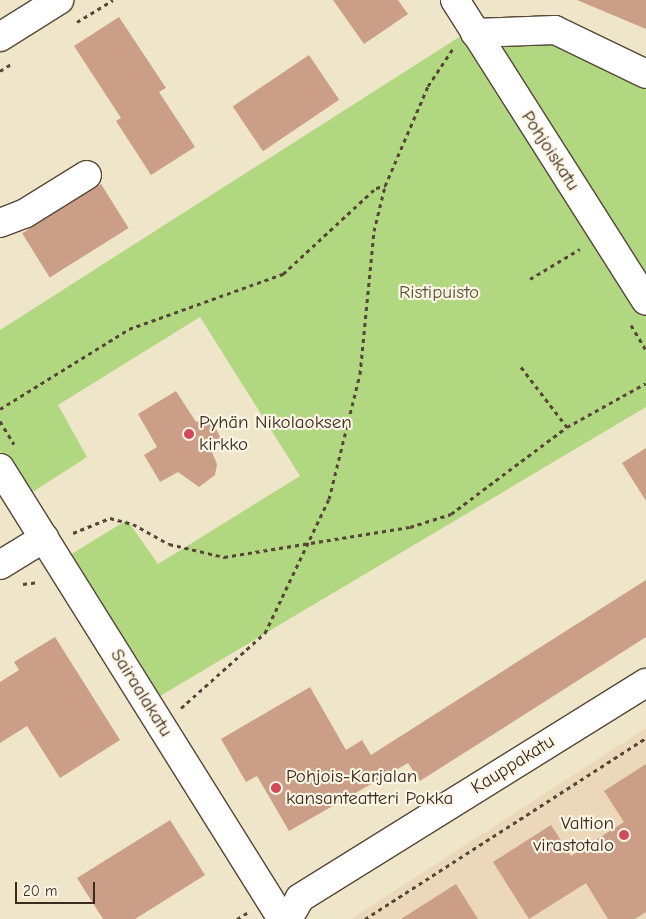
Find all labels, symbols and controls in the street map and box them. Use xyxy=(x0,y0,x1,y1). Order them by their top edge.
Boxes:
street label: Pohjoiskatu xyxy=(516,107,584,195)
park label: Ristipuisto xyxy=(399,282,479,304)
place label: Pyhän Nikolaoksen kirkko xyxy=(199,412,352,456)
marker: Pyhän Nikolaoksen kirkko xyxy=(183,428,195,440)
street label: Sairaalakatu xyxy=(105,645,177,741)
street label: Kauppakatu xyxy=(467,730,559,800)
place label: Pohjois-Karjalan kansanteatteri Pokka xyxy=(286,766,453,810)
marker: Pohjois-Karjalan kansanteatteri Pokka xyxy=(270,782,282,794)
place label: Valtion virastotalo xyxy=(533,813,614,857)
marker: Valtion virastotalo xyxy=(618,829,630,841)
scale bar xyxy=(18,872,98,904)
text: 20 m xyxy=(23,882,57,900)

